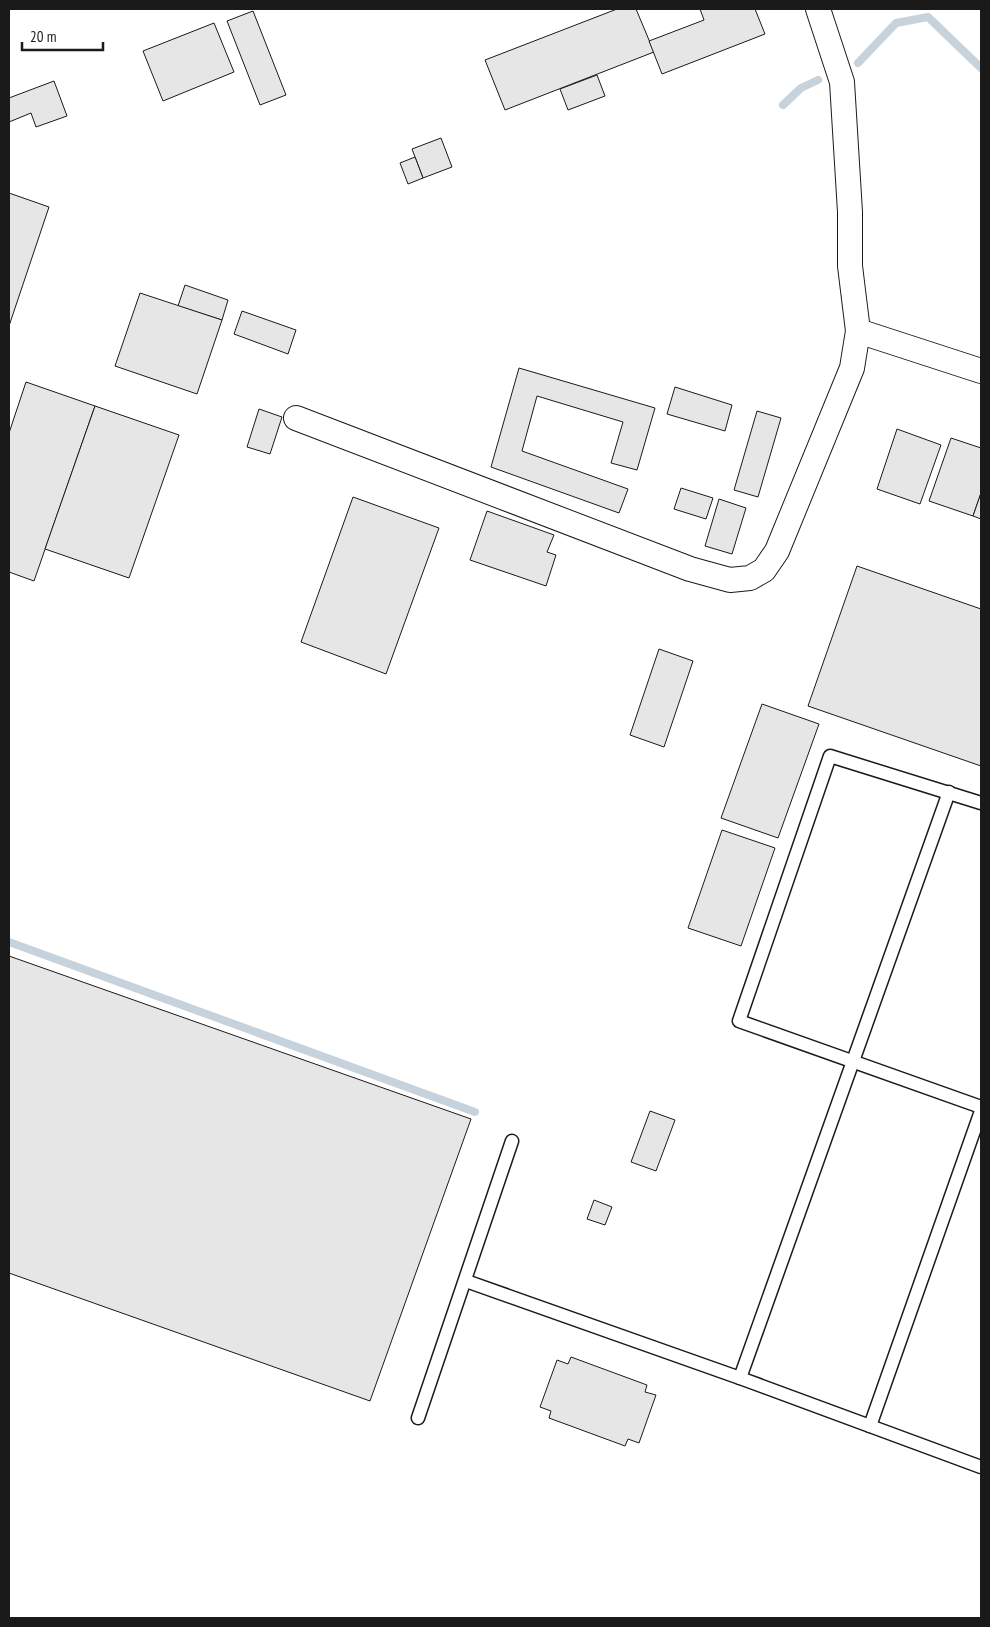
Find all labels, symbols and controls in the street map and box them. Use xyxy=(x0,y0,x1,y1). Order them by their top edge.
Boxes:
scale bar xyxy=(22,20,104,52)
text: 20 m xyxy=(30,27,56,46)

